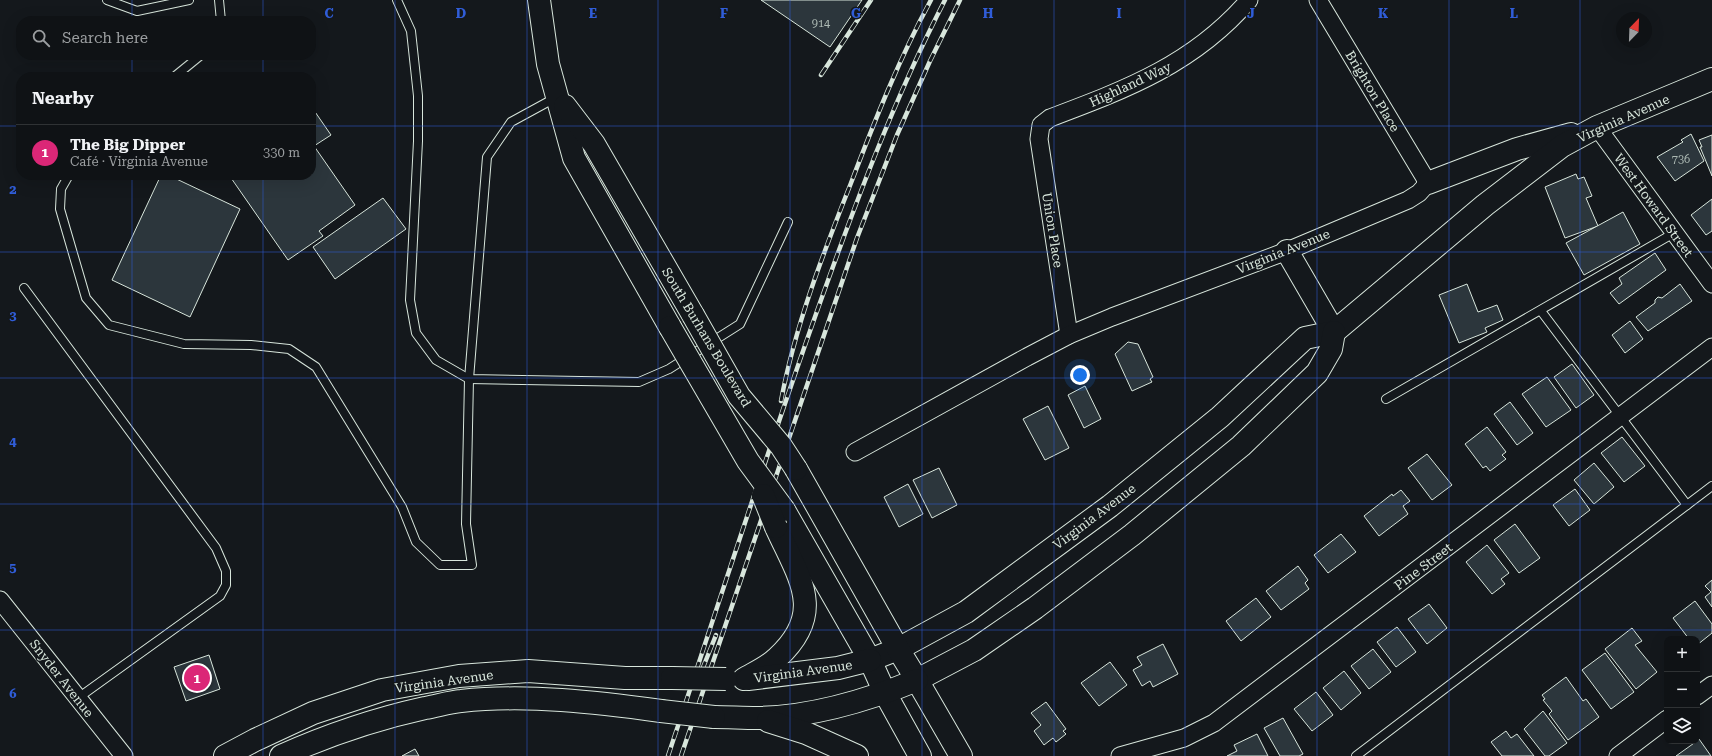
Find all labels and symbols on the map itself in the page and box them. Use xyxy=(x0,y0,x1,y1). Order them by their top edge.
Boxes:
text: C xyxy=(324,6,334,21)
text: D xyxy=(456,6,466,21)
text: E xyxy=(589,6,597,21)
text: F xyxy=(720,6,728,21)
text: G xyxy=(851,6,861,21)
text: H xyxy=(983,6,994,21)
text: I xyxy=(1116,6,1122,21)
text: J xyxy=(1247,6,1255,21)
text: K xyxy=(1378,6,1389,21)
text: L xyxy=(1510,6,1518,21)
north arrow xyxy=(1616,12,1652,48)
house number: 914 xyxy=(812,17,831,30)
street label: Brighton Place xyxy=(1342,48,1403,135)
street label: Highland Way xyxy=(1087,59,1174,110)
street label: Virginia Avenue xyxy=(1575,91,1672,146)
street label: West Howard Street xyxy=(1611,151,1696,260)
house number: 736 xyxy=(1672,153,1690,166)
text: 2 xyxy=(9,182,17,197)
street label: Union Place xyxy=(1039,191,1066,269)
street label: Virginia Avenue xyxy=(1234,226,1332,277)
street label: South Burhans Boulevard xyxy=(659,265,755,410)
text: 3 xyxy=(9,308,17,323)
your location xyxy=(1070,365,1090,385)
text: 4 xyxy=(9,434,17,449)
street label: Virginia Avenue xyxy=(1050,481,1139,552)
street label: Pine Street xyxy=(1391,540,1455,593)
text: 5 xyxy=(9,560,17,575)
street label: Snyder Avenue xyxy=(27,636,97,720)
street label: Virginia Avenue xyxy=(753,657,853,686)
pin: 1 xyxy=(184,663,210,693)
street label: Virginia Avenue xyxy=(394,667,494,696)
text: 6 xyxy=(9,686,17,701)

